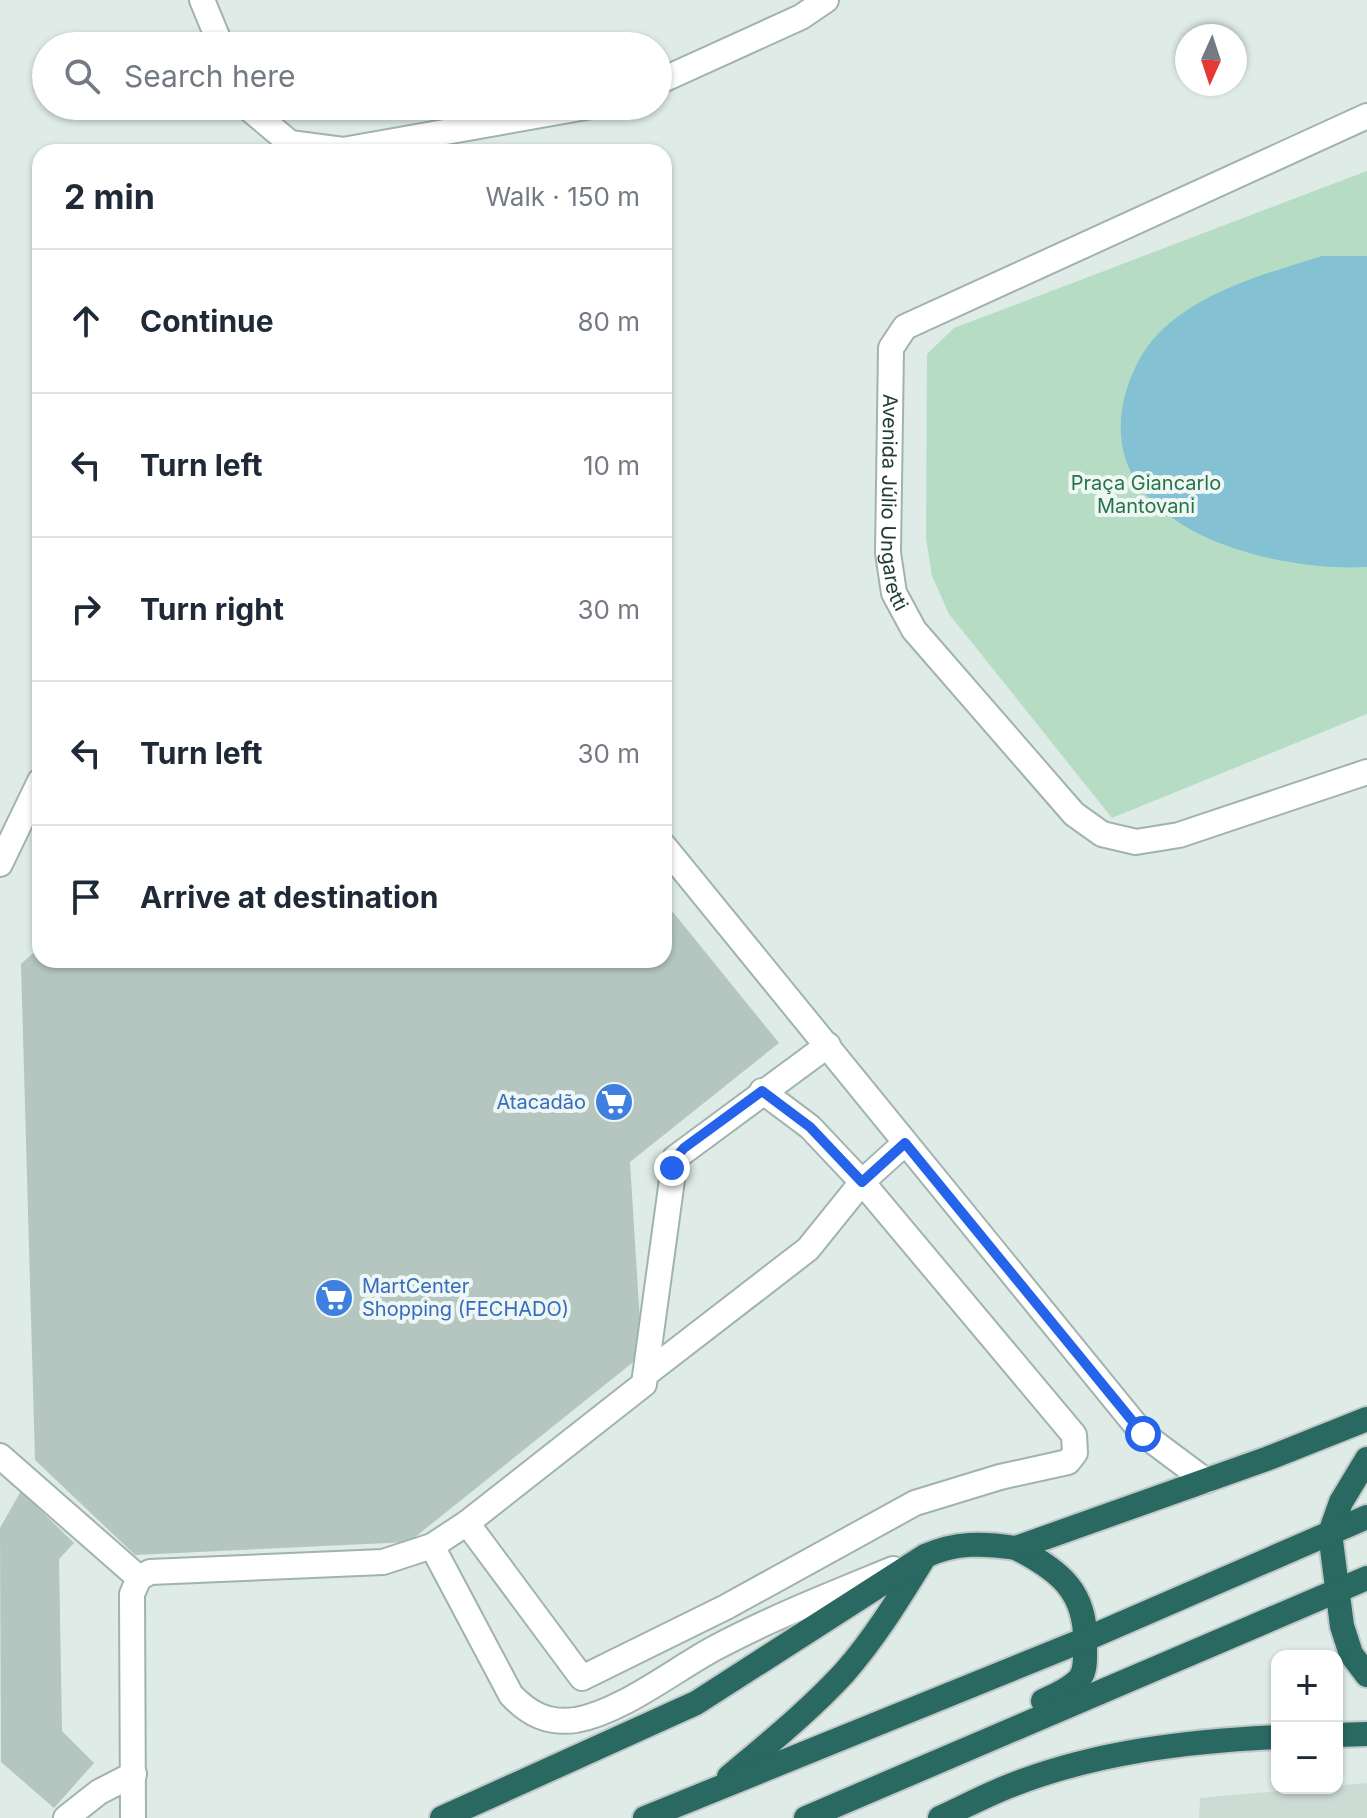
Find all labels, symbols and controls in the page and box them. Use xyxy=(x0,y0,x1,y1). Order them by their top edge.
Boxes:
north arrow xyxy=(1175,24,1247,96)
search box xyxy=(32,32,672,120)
icon: search xyxy=(60,54,104,98)
text: Search here xyxy=(124,58,296,94)
text: 2 min xyxy=(64,176,155,217)
text: Walk · 150 m xyxy=(486,181,640,212)
icon: ahead xyxy=(64,299,108,343)
text: Continue xyxy=(140,303,274,339)
text: 80 m xyxy=(577,306,640,337)
street label: Avenida Júlio Ungaretti xyxy=(876,394,913,615)
icon: left xyxy=(64,443,108,487)
text: Turn left xyxy=(140,447,262,483)
text: 10 m xyxy=(583,450,640,481)
park label: Praça Giancarlo Mantovani xyxy=(1071,471,1221,518)
icon: right xyxy=(64,587,108,631)
text: Turn right xyxy=(140,591,284,627)
text: 30 m xyxy=(577,594,640,625)
icon: left xyxy=(64,731,108,775)
text: Turn left xyxy=(140,735,262,771)
text: 30 m xyxy=(577,738,640,769)
icon: arrive xyxy=(64,875,108,919)
text: Arrive at destination xyxy=(140,879,438,915)
supermarket icon: Atacadão xyxy=(593,1081,635,1123)
place label: Atacadão xyxy=(496,1090,586,1114)
route end xyxy=(654,1150,690,1186)
place label: MartCenter Shopping (FECHADO) xyxy=(362,1274,569,1321)
supermarket icon: MartCenter Shopping (FECHADO) xyxy=(313,1277,355,1319)
route start xyxy=(1125,1416,1161,1452)
map controls xyxy=(1271,1650,1343,1794)
button: + xyxy=(1271,1650,1343,1722)
button: − xyxy=(1271,1722,1343,1794)

